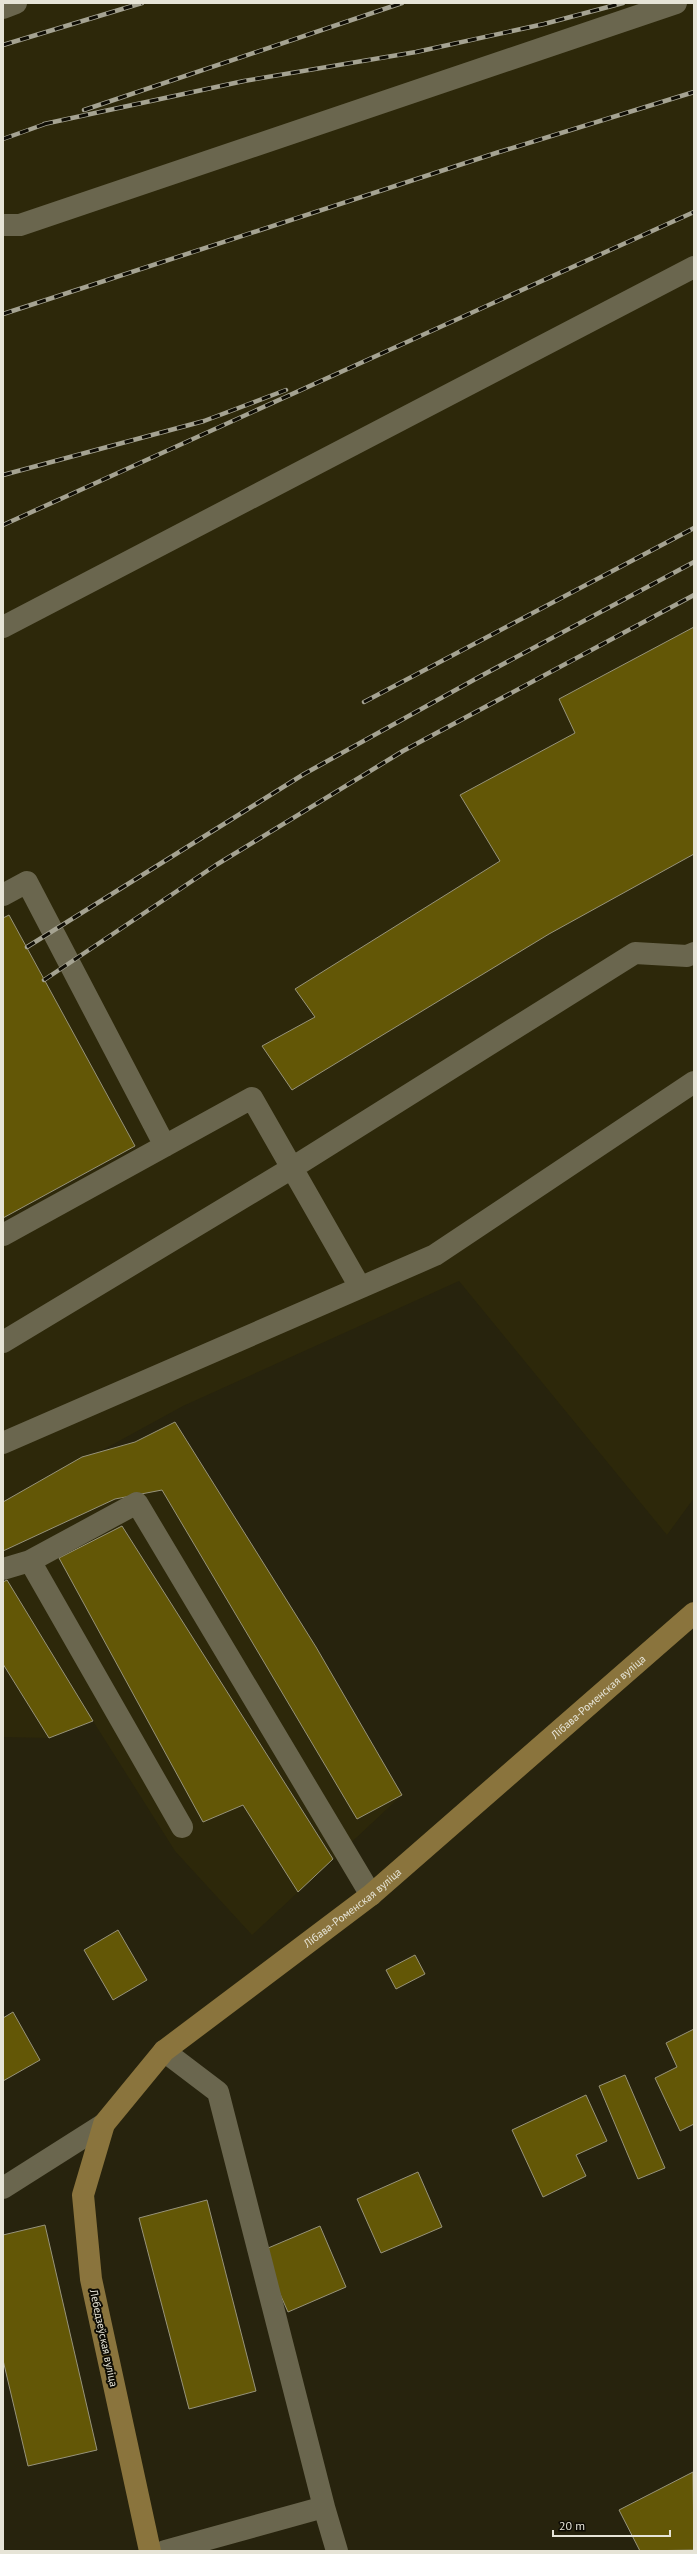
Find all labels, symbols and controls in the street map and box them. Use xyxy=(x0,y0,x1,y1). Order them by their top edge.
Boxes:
street label: Лібава-Роменская вуліца xyxy=(547,1652,648,1742)
street label: Лібава-Роменская вуліца xyxy=(300,1865,404,1951)
street label: Лебедзеўская вуліца xyxy=(87,2287,121,2388)
scale bar xyxy=(553,2512,670,2538)
text: 20 m xyxy=(559,2518,585,2533)

